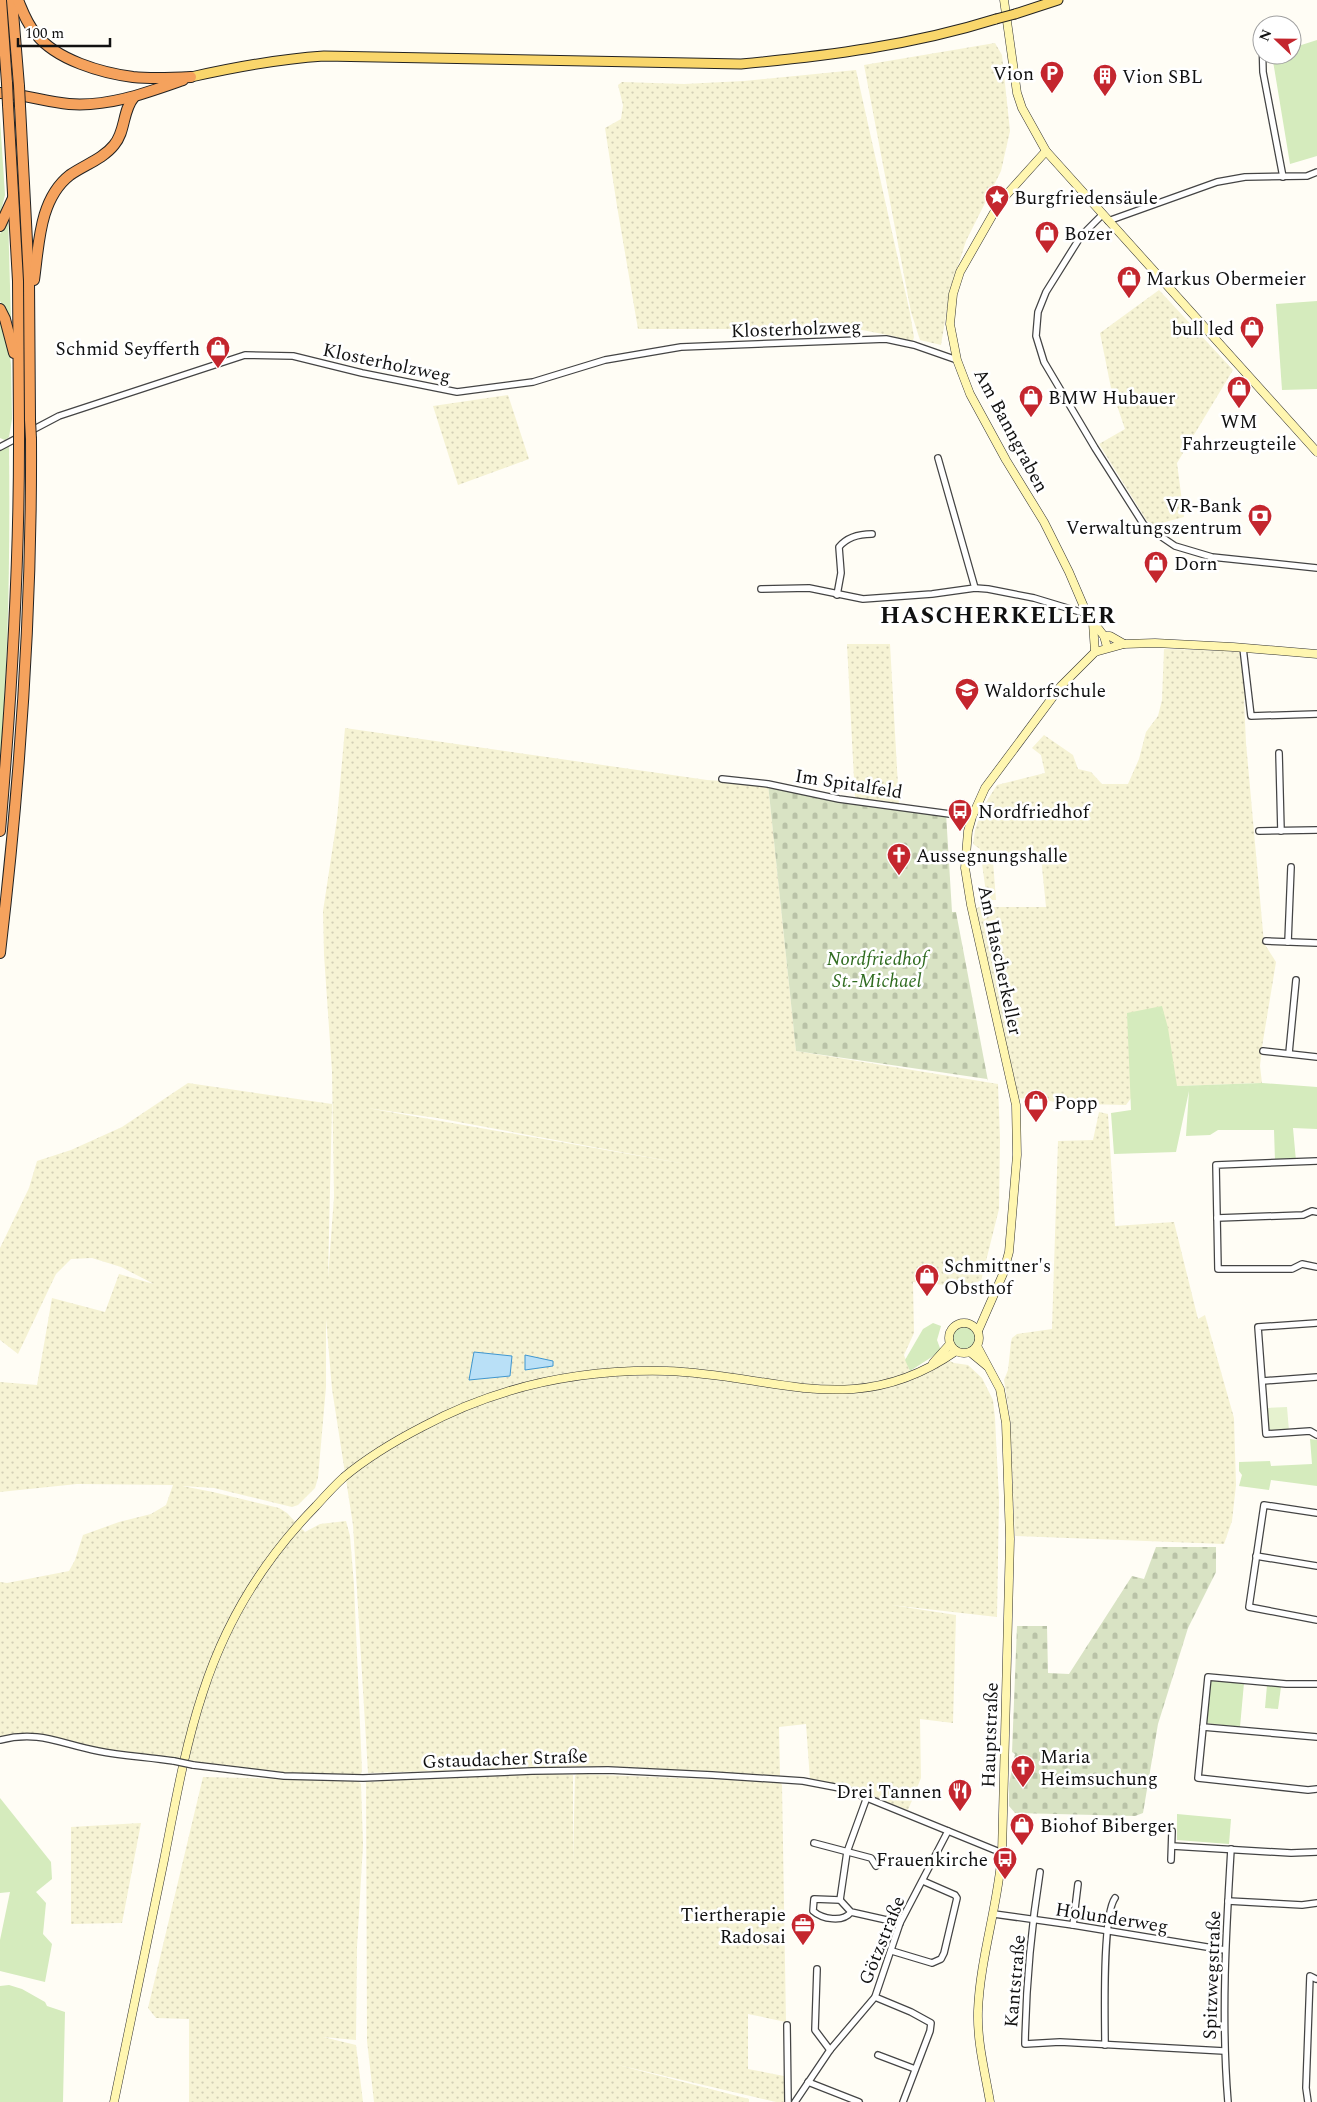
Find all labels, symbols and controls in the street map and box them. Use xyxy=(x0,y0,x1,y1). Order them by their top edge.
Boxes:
scale bar xyxy=(18,15,110,47)
north arrow xyxy=(1252,15,1302,65)
text: 100 m xyxy=(25,22,64,45)
text: N xyxy=(1254,26,1277,45)
place label: Vion xyxy=(993,60,1034,89)
parking icon: Vion xyxy=(1039,60,1065,94)
building icon: Vion SBL xyxy=(1092,63,1118,97)
place label: Vion SBL xyxy=(1122,63,1203,92)
place icon: Burgfriedensäule xyxy=(984,184,1010,218)
place label: Burgfriedensäule xyxy=(1014,184,1158,213)
shop icon: Bozer xyxy=(1034,220,1060,254)
place label: Bozer xyxy=(1064,220,1113,249)
shop icon: Markus Obermeier xyxy=(1116,265,1142,299)
place label: Markus Obermeier xyxy=(1146,265,1307,294)
street label: Klosterholzweg xyxy=(730,313,862,346)
place label: bull led xyxy=(1171,315,1234,344)
shop icon: bull led xyxy=(1239,315,1265,349)
place label: Schmid Seyfferth xyxy=(56,335,200,364)
shop icon: Schmid Seyfferth xyxy=(205,335,231,369)
street label: Klosterholzweg xyxy=(320,336,454,391)
street label: Am Banngraben xyxy=(966,363,1056,498)
shop icon: WM Fahrzeugteile xyxy=(1226,375,1252,409)
shop icon: BMW Hubauer xyxy=(1018,384,1044,418)
place label: BMW Hubauer xyxy=(1048,384,1176,413)
place label: WM Fahrzeugteile xyxy=(1182,408,1296,459)
place label: VR-Bank Verwaltungszentrum xyxy=(1066,492,1242,543)
bank icon: VR-Bank Verwaltungszentrum xyxy=(1247,503,1273,537)
shop icon: Dorn xyxy=(1143,550,1169,584)
place label: Dorn xyxy=(1174,550,1218,579)
district label: HASCHERKELLER xyxy=(880,598,1116,634)
school or university icon: Waldorfschule xyxy=(954,677,980,711)
place label: Waldorfschule xyxy=(984,677,1106,706)
street label: Im Spitalfeld xyxy=(793,762,905,807)
bus stop icon: Nordfriedhof xyxy=(947,798,973,832)
place label: Nordfriedhof xyxy=(978,798,1091,827)
church icon: Aussegnungshalle xyxy=(886,842,912,876)
place label: Aussegnungshalle xyxy=(916,842,1068,871)
street label: Am Hascherkeller xyxy=(969,883,1030,1038)
park label: Nordfriedhof St.-Michael xyxy=(827,945,930,996)
shop icon: Popp xyxy=(1023,1089,1049,1123)
place label: Popp xyxy=(1054,1089,1098,1118)
place label: Schmittner's Obsthof xyxy=(944,1252,1051,1303)
shop icon: Schmittner's Obsthof xyxy=(914,1263,940,1297)
street label: Hauptstraße xyxy=(974,1682,1007,1788)
street label: Gstaudacher Straße xyxy=(422,1742,588,1777)
place label: Maria Heimsuchung xyxy=(1040,1743,1158,1794)
church icon: Maria Heimsuchung xyxy=(1010,1754,1036,1788)
place label: Drei Tannen xyxy=(836,1778,942,1807)
restaurant icon: Drei Tannen xyxy=(947,1778,973,1812)
shop icon: Biohof Biberger xyxy=(1009,1812,1035,1846)
place label: Biohof Biberger xyxy=(1040,1812,1175,1841)
place label: Frauenkirche xyxy=(876,1846,988,1875)
bus stop icon: Frauenkirche xyxy=(992,1846,1018,1880)
street label: Götzstraße xyxy=(851,1892,913,1989)
street label: Holunderweg xyxy=(1053,1895,1170,1942)
place label: Tiertherapie Radosai xyxy=(681,1901,786,1952)
street label: Spitzwegstraße xyxy=(1196,1910,1229,2040)
office icon: Tiertherapie Radosai xyxy=(790,1912,816,1946)
street label: Kantstraße xyxy=(997,1934,1034,2029)

